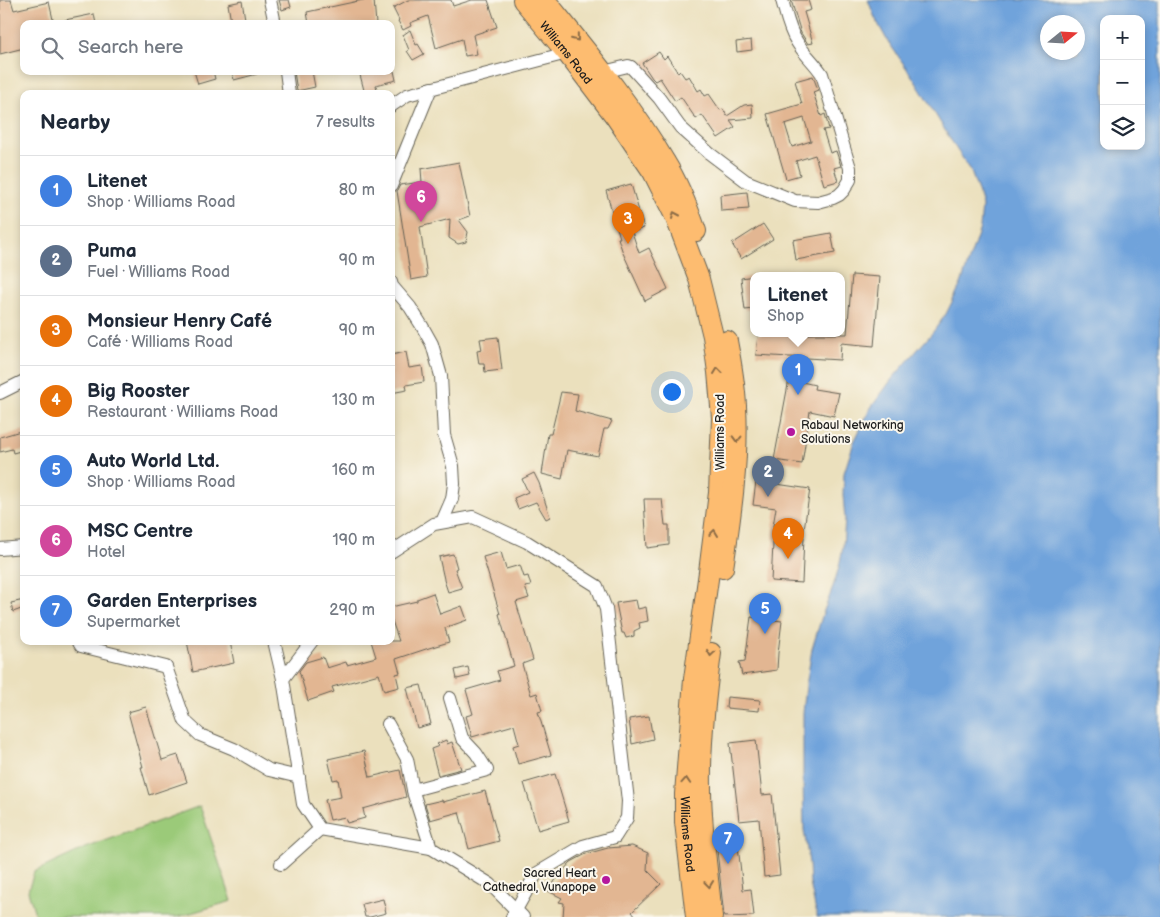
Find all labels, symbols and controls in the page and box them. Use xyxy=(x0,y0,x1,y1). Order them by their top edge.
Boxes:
north arrow xyxy=(1040,15,1085,60)
map controls xyxy=(1100,15,1145,150)
button: + xyxy=(1100,15,1145,60)
street label: Williams Road xyxy=(536,18,595,88)
search box xyxy=(20,20,395,75)
one-way arrow xyxy=(570,32,578,41)
icon: search xyxy=(38,34,66,62)
text: Search here xyxy=(78,36,183,59)
button: − xyxy=(1100,60,1145,105)
button: layers xyxy=(1100,105,1145,150)
text: Nearby xyxy=(40,110,110,135)
text: 7 results xyxy=(316,113,375,132)
text: Litenet xyxy=(87,170,147,193)
text: 1 xyxy=(53,181,59,200)
text: 80 m xyxy=(339,181,375,200)
pin: 6 xyxy=(405,181,437,222)
text: Shop · Williams Road xyxy=(87,193,235,212)
pin: 3 xyxy=(612,203,644,244)
one-way arrow xyxy=(670,211,681,220)
text: Puma xyxy=(87,240,137,263)
text: 2 xyxy=(51,251,61,270)
text: 90 m xyxy=(339,251,375,270)
text: Fuel · Williams Road xyxy=(87,263,230,282)
popup xyxy=(750,272,845,337)
text: Litenet xyxy=(767,284,828,307)
text: Shop xyxy=(767,307,804,326)
text: Monsieur Henry Café xyxy=(87,310,272,333)
text: 3 xyxy=(51,321,61,340)
text: 90 m xyxy=(339,321,375,340)
text: Café · Williams Road xyxy=(87,333,233,352)
pin: 1 xyxy=(782,354,814,395)
one-way arrow xyxy=(713,367,724,375)
your location xyxy=(659,379,685,405)
text: Big Rooster xyxy=(87,380,190,403)
text: 4 xyxy=(51,391,61,410)
text: 130 m xyxy=(332,391,375,410)
street label: Williams Road xyxy=(713,394,728,470)
text: Restaurant · Williams Road xyxy=(87,403,278,422)
place label: Rabaul Networking Solutions xyxy=(801,418,904,447)
marker: Rabaul Networking Solutions xyxy=(785,426,797,438)
one-way arrow xyxy=(731,436,742,444)
text: Auto World Ltd. xyxy=(87,450,219,473)
pin: 2 xyxy=(752,456,784,497)
text: 5 xyxy=(51,461,61,480)
text: 160 m xyxy=(332,461,375,480)
text: Shop · Williams Road xyxy=(87,473,235,492)
pin: 4 xyxy=(772,518,804,559)
text: MSC Centre xyxy=(87,520,193,543)
one-way arrow xyxy=(708,529,719,537)
text: 6 xyxy=(51,531,61,550)
text: 190 m xyxy=(333,531,375,550)
text: Hotel xyxy=(87,543,125,562)
text: Garden Enterprises xyxy=(87,590,257,613)
pin: 5 xyxy=(749,593,781,634)
text: 7 xyxy=(52,601,60,620)
text: 290 m xyxy=(329,601,375,620)
text: Supermarket xyxy=(87,613,180,632)
one-way arrow xyxy=(707,648,717,657)
one-way arrow xyxy=(680,777,691,785)
street label: Williams Road xyxy=(677,796,698,873)
pin: 7 xyxy=(712,823,744,864)
place label: Sacred Heart Cathedral, Vunapope xyxy=(483,866,596,895)
marker: Sacred Heart Cathedral, Vunapope xyxy=(600,874,612,886)
one-way arrow xyxy=(703,881,714,889)

